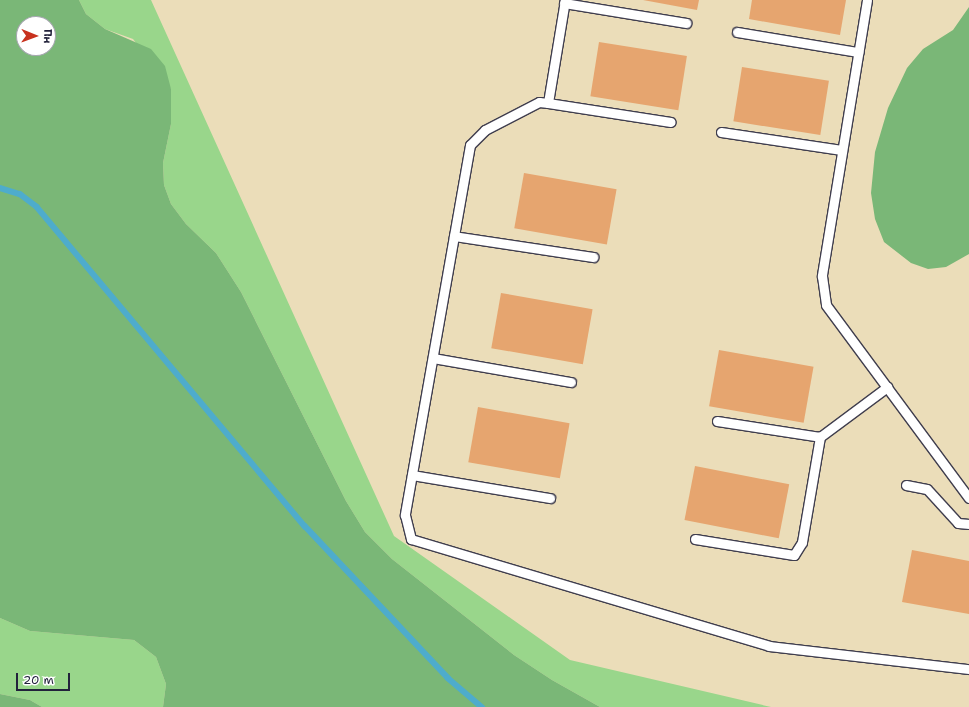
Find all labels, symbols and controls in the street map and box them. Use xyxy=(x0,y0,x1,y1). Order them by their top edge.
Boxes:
north arrow xyxy=(16,16,56,56)
text: Пн xyxy=(40,29,55,44)
scale bar xyxy=(18,665,72,691)
text: 20 m xyxy=(23,672,54,688)

